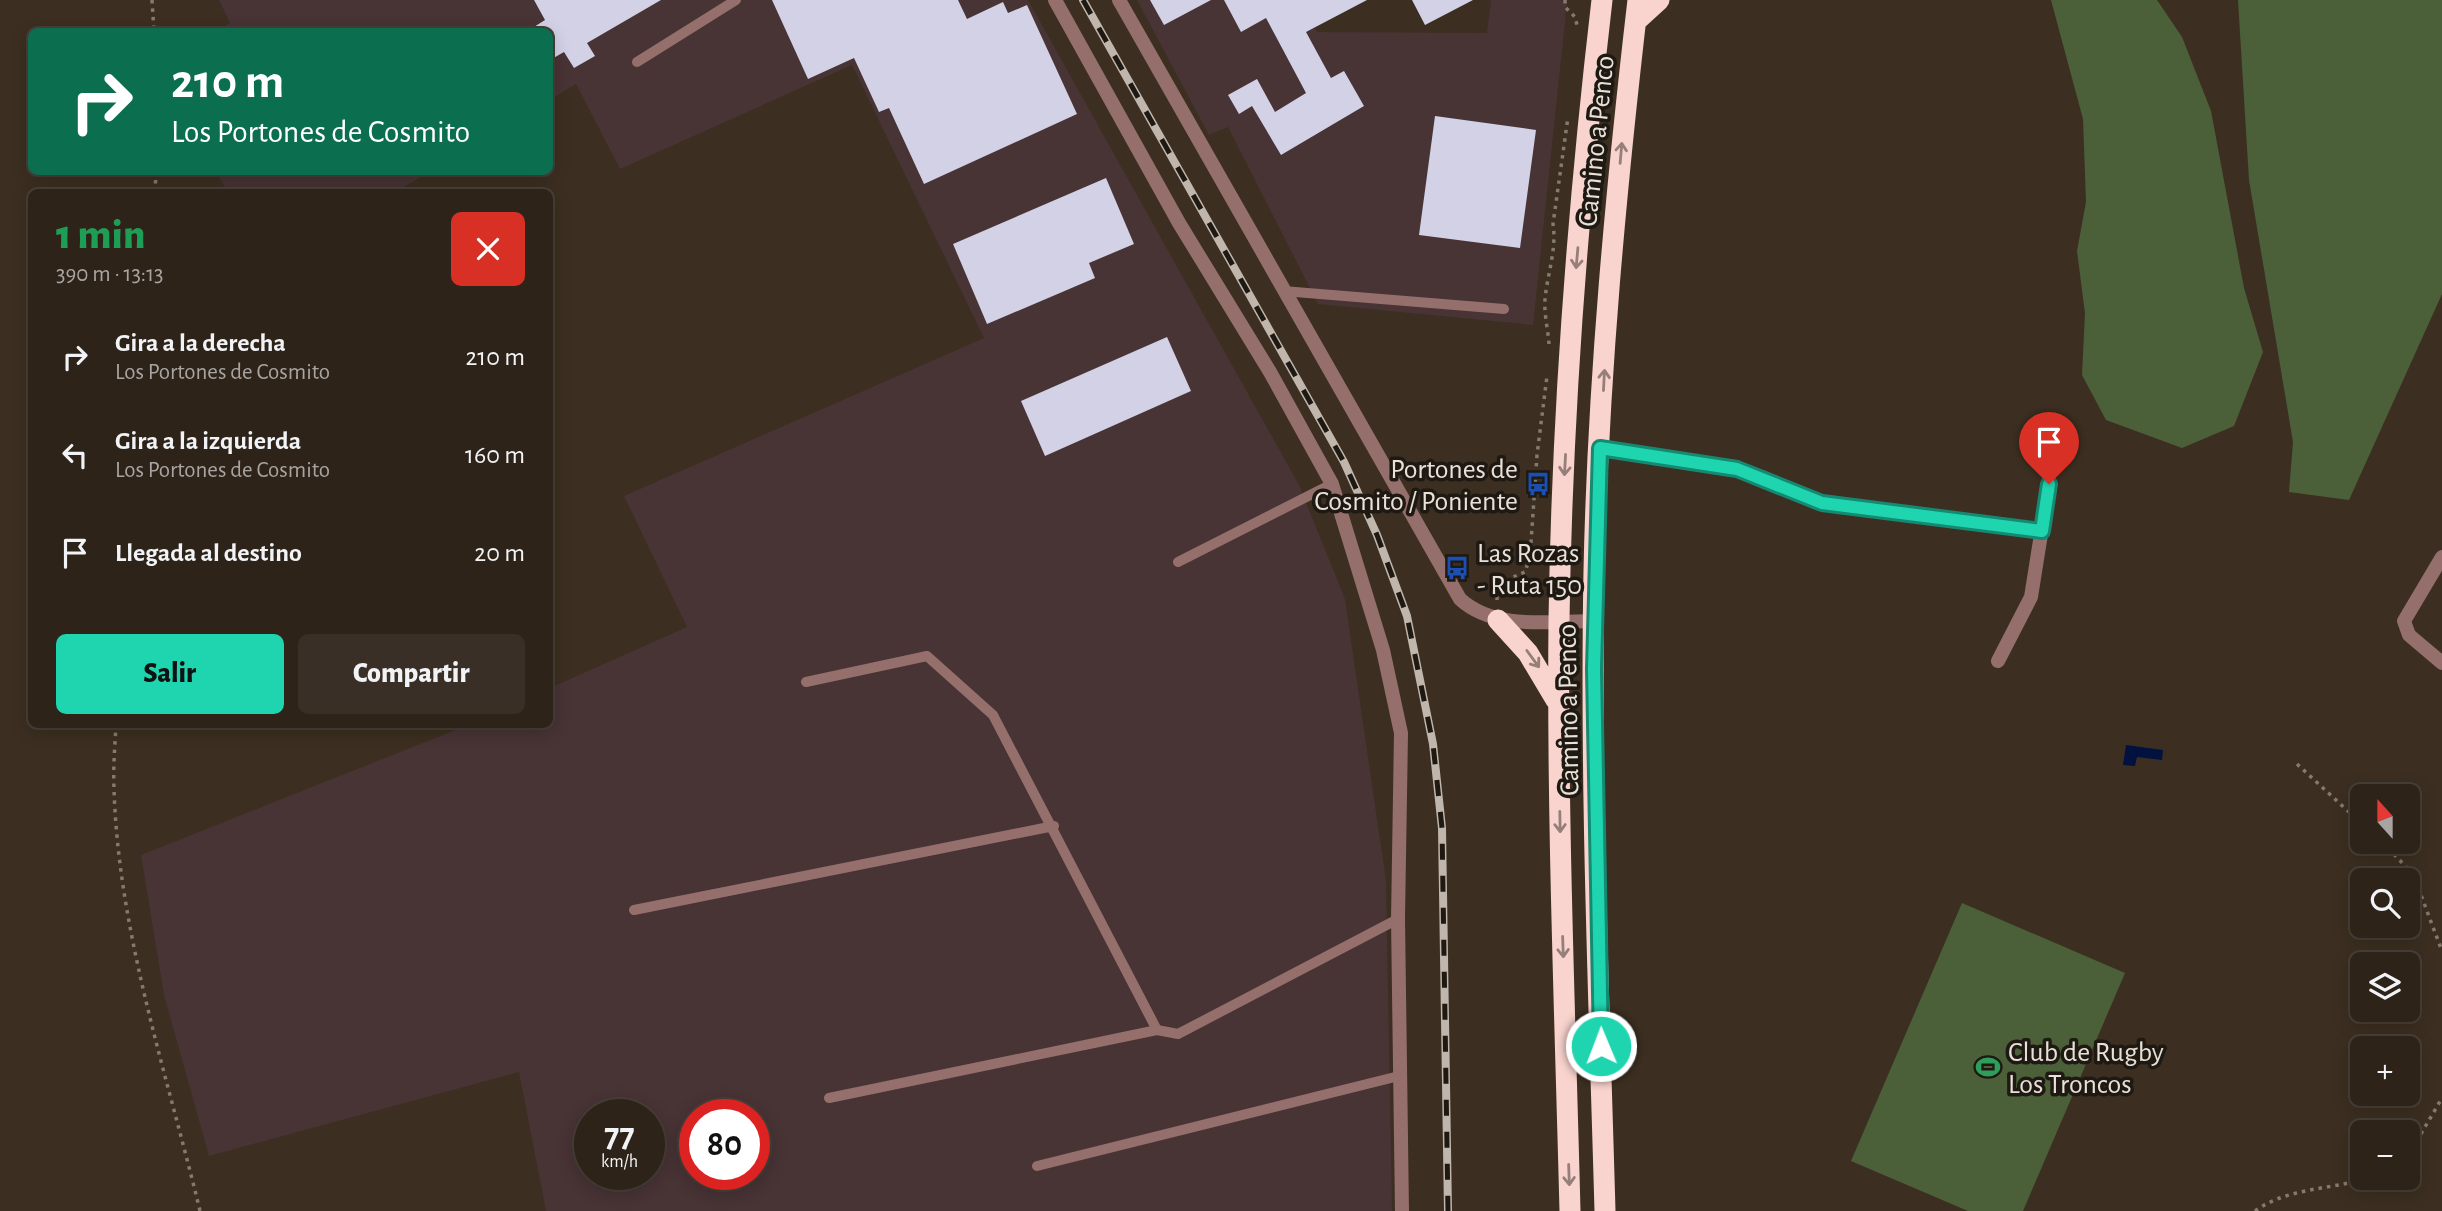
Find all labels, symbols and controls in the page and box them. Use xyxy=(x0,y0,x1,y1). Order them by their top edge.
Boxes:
street label: Camino a Penco xyxy=(1574,54,1620,228)
icon: right xyxy=(56,56,147,147)
text: 210 m xyxy=(171,58,284,107)
text: Los Portones de Cosmito xyxy=(171,116,470,148)
one-way arrow xyxy=(1615,142,1628,165)
button: close xyxy=(451,212,525,286)
text: 1 min xyxy=(56,214,145,256)
one-way arrow xyxy=(1570,246,1583,268)
text: 390 m · 13:13 xyxy=(56,263,164,286)
text: Gira a la derecha xyxy=(115,330,286,356)
icon: right xyxy=(56,338,94,376)
text: 210 m xyxy=(465,344,525,370)
text: Los Portones de Cosmito xyxy=(115,361,330,384)
one-way arrow xyxy=(1597,369,1610,392)
pin xyxy=(2019,412,2079,484)
icon: arrive xyxy=(2030,423,2068,461)
text: Gira a la izquierda xyxy=(115,428,301,454)
icon: left xyxy=(56,436,94,474)
text: 160 m xyxy=(465,442,525,468)
one-way arrow xyxy=(1558,453,1571,476)
place label: Portones de Cosmito / Poniente xyxy=(1314,456,1518,516)
text: Los Portones de Cosmito xyxy=(115,459,330,482)
bus stop icon: Portones de Cosmito / Poniente xyxy=(1524,470,1552,498)
icon: arrive xyxy=(56,534,94,572)
text: Llegada al destino xyxy=(115,540,302,566)
text: 20 m xyxy=(474,540,525,566)
place label: Las Rozas - Ruta 150 xyxy=(1477,540,1582,600)
bus stop icon: Las Rozas - Ruta 150 xyxy=(1443,554,1471,582)
street label: Camino a Penco xyxy=(1554,624,1584,796)
button: Salir xyxy=(56,634,284,714)
button: Compartir xyxy=(298,634,525,714)
one-way arrow xyxy=(1525,649,1540,668)
north arrow xyxy=(2350,784,2420,854)
map controls xyxy=(2350,784,2420,1190)
one-way arrow xyxy=(1553,811,1567,834)
button: search xyxy=(2350,868,2420,938)
one-way arrow xyxy=(1556,936,1569,959)
button: layers xyxy=(2350,952,2420,1022)
position arrow xyxy=(1564,1009,1638,1083)
button: + xyxy=(2350,1036,2420,1106)
place label: Club de Rugby Los Troncos xyxy=(2008,1039,2164,1099)
sports icon: Club de Rugby Los Troncos xyxy=(1974,1053,2002,1081)
speed limit sign: 80 xyxy=(679,1099,770,1190)
text: 77 xyxy=(604,1118,635,1153)
button: − xyxy=(2350,1120,2420,1190)
text: km/h xyxy=(601,1153,638,1171)
one-way arrow xyxy=(1563,1163,1576,1186)

